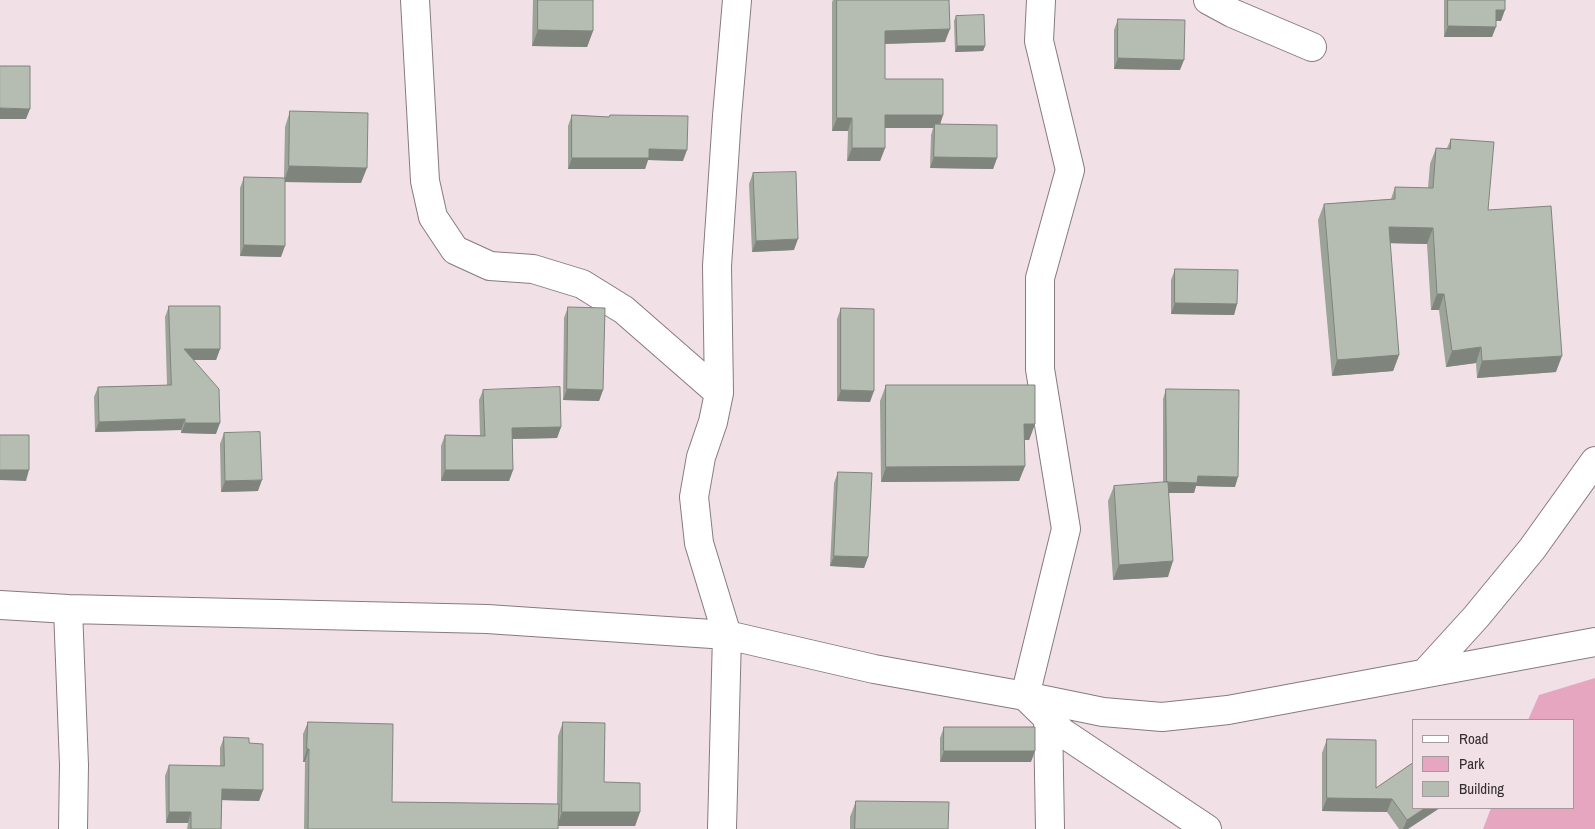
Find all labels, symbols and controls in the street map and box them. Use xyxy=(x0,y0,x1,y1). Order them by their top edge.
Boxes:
legend xyxy=(1412,719,1575,809)
text: Road xyxy=(1459,728,1488,749)
text: Park xyxy=(1459,753,1484,774)
text: Building xyxy=(1459,778,1504,799)

